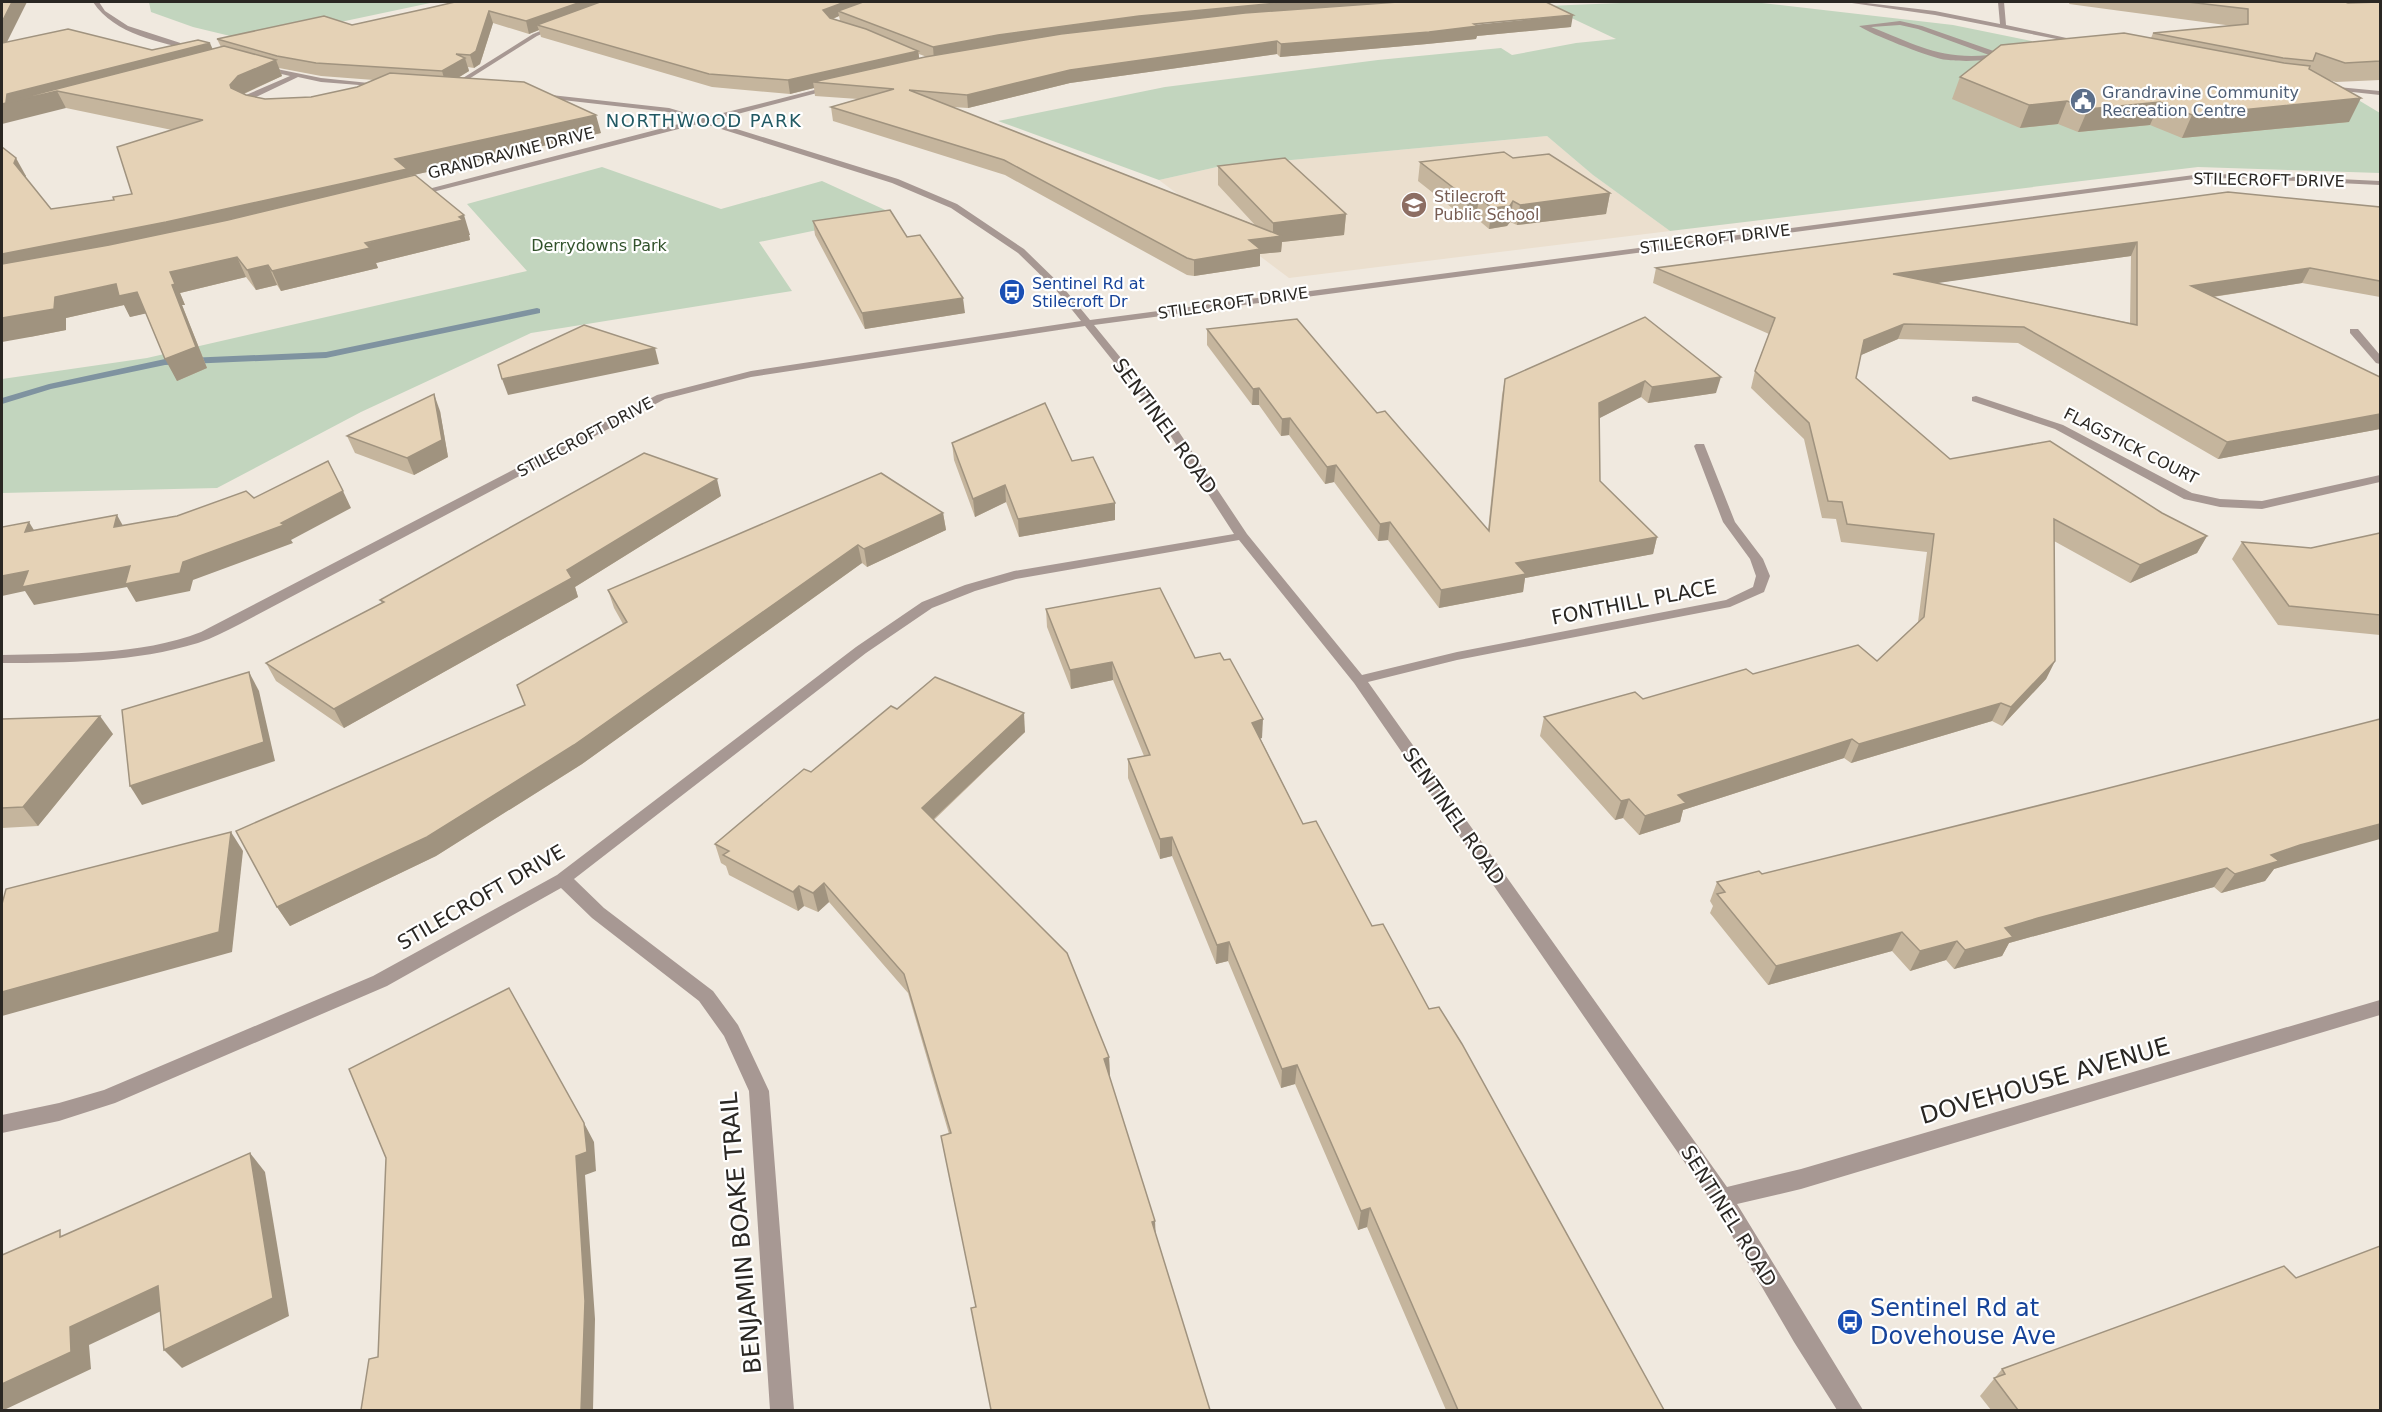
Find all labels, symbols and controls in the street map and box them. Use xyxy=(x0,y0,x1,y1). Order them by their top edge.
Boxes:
place label: Grandravine Community Recreation Centre xyxy=(2102,83,2299,120)
public building icon: Grandravine Community Recreation Centre xyxy=(2068,86,2098,116)
district label: NORTHWOOD PARK xyxy=(606,110,802,131)
street label: GRANDRAVINE DRIVE xyxy=(426,123,596,183)
street label: STILECROFT DRIVE xyxy=(2193,169,2345,191)
place label: Stilecroft Public School xyxy=(1434,187,1540,224)
school or university icon: Stilecroft Public School xyxy=(1399,190,1429,220)
street label: STILECROFT DRIVE xyxy=(1639,220,1791,258)
park label: Derrydowns Park xyxy=(531,236,668,255)
place label: Sentinel Rd at Stilecroft Dr xyxy=(1032,274,1145,311)
bus stop icon: Sentinel Rd at Stilecroft Dr xyxy=(997,277,1027,307)
street label: STILECROFT DRIVE xyxy=(1157,283,1309,323)
street label: SENTINEL ROAD xyxy=(1108,353,1222,499)
street label: STILECROFT DRIVE xyxy=(514,393,656,481)
street label: FLAGSTICK COURT xyxy=(2061,404,2202,488)
street label: FONTHILL PLACE xyxy=(1549,574,1719,630)
street label: SENTINEL ROAD xyxy=(1398,743,1510,889)
street label: STILECROFT DRIVE xyxy=(393,839,569,955)
street label: DOVEHOUSE AVENUE xyxy=(1917,1032,2173,1130)
street label: BENJAMIN BOAKE TRAIL xyxy=(715,1090,767,1375)
street label: SENTINEL ROAD xyxy=(1676,1141,1782,1291)
place label: Sentinel Rd at Dovehouse Ave xyxy=(1870,1294,2056,1350)
bus stop icon: Sentinel Rd at Dovehouse Ave xyxy=(1835,1307,1865,1337)

